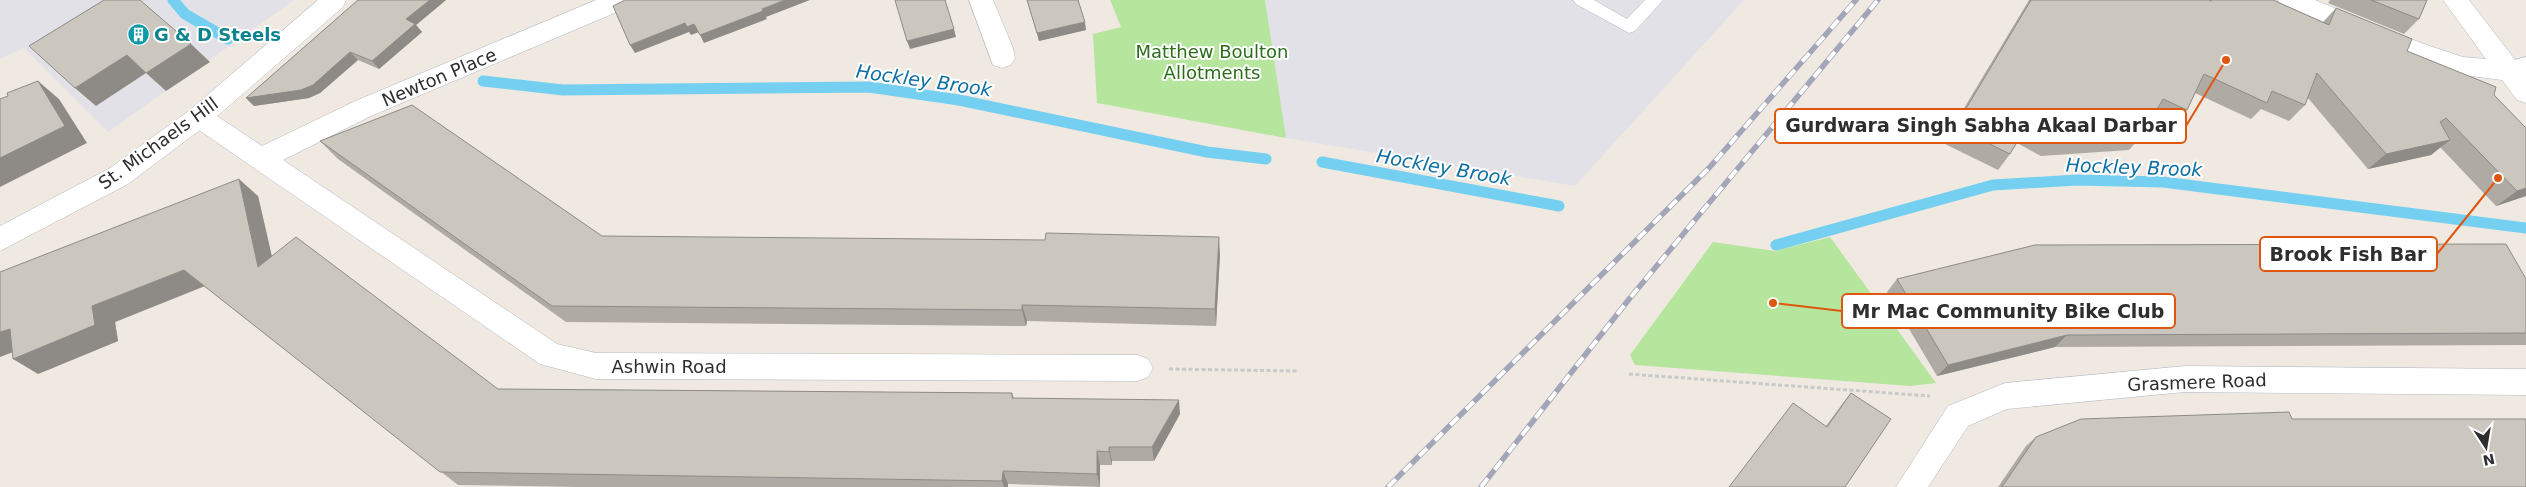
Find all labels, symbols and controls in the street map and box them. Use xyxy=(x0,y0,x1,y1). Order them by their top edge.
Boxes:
building icon: G & D Steels xyxy=(126,22,150,46)
place label: G & D Steels xyxy=(154,24,281,45)
park label: Matthew Boulton Allotments xyxy=(1136,41,1288,83)
street label: Newton Place xyxy=(379,43,499,111)
water label: Hockley Brook xyxy=(855,60,994,101)
street label: St. Michaels Hill xyxy=(94,93,222,193)
callout: Gurdwara Singh Sabha Akaal Darbar xyxy=(1775,109,2186,143)
text: Gurdwara Singh Sabha Akaal Darbar xyxy=(1785,114,2177,136)
water label: Hockley Brook xyxy=(1375,144,1514,190)
water label: Hockley Brook xyxy=(2065,154,2204,180)
callout: Brook Fish Bar xyxy=(2260,237,2437,271)
text: Brook Fish Bar xyxy=(2270,243,2427,265)
callout: Mr Mac Community Bike Club xyxy=(1842,294,2175,328)
text: Mr Mac Community Bike Club xyxy=(1852,300,2164,322)
street label: Ashwin Road xyxy=(611,356,727,377)
street label: Grasmere Road xyxy=(2127,369,2267,395)
north arrow xyxy=(2461,422,2511,472)
text: N xyxy=(2481,451,2496,469)

